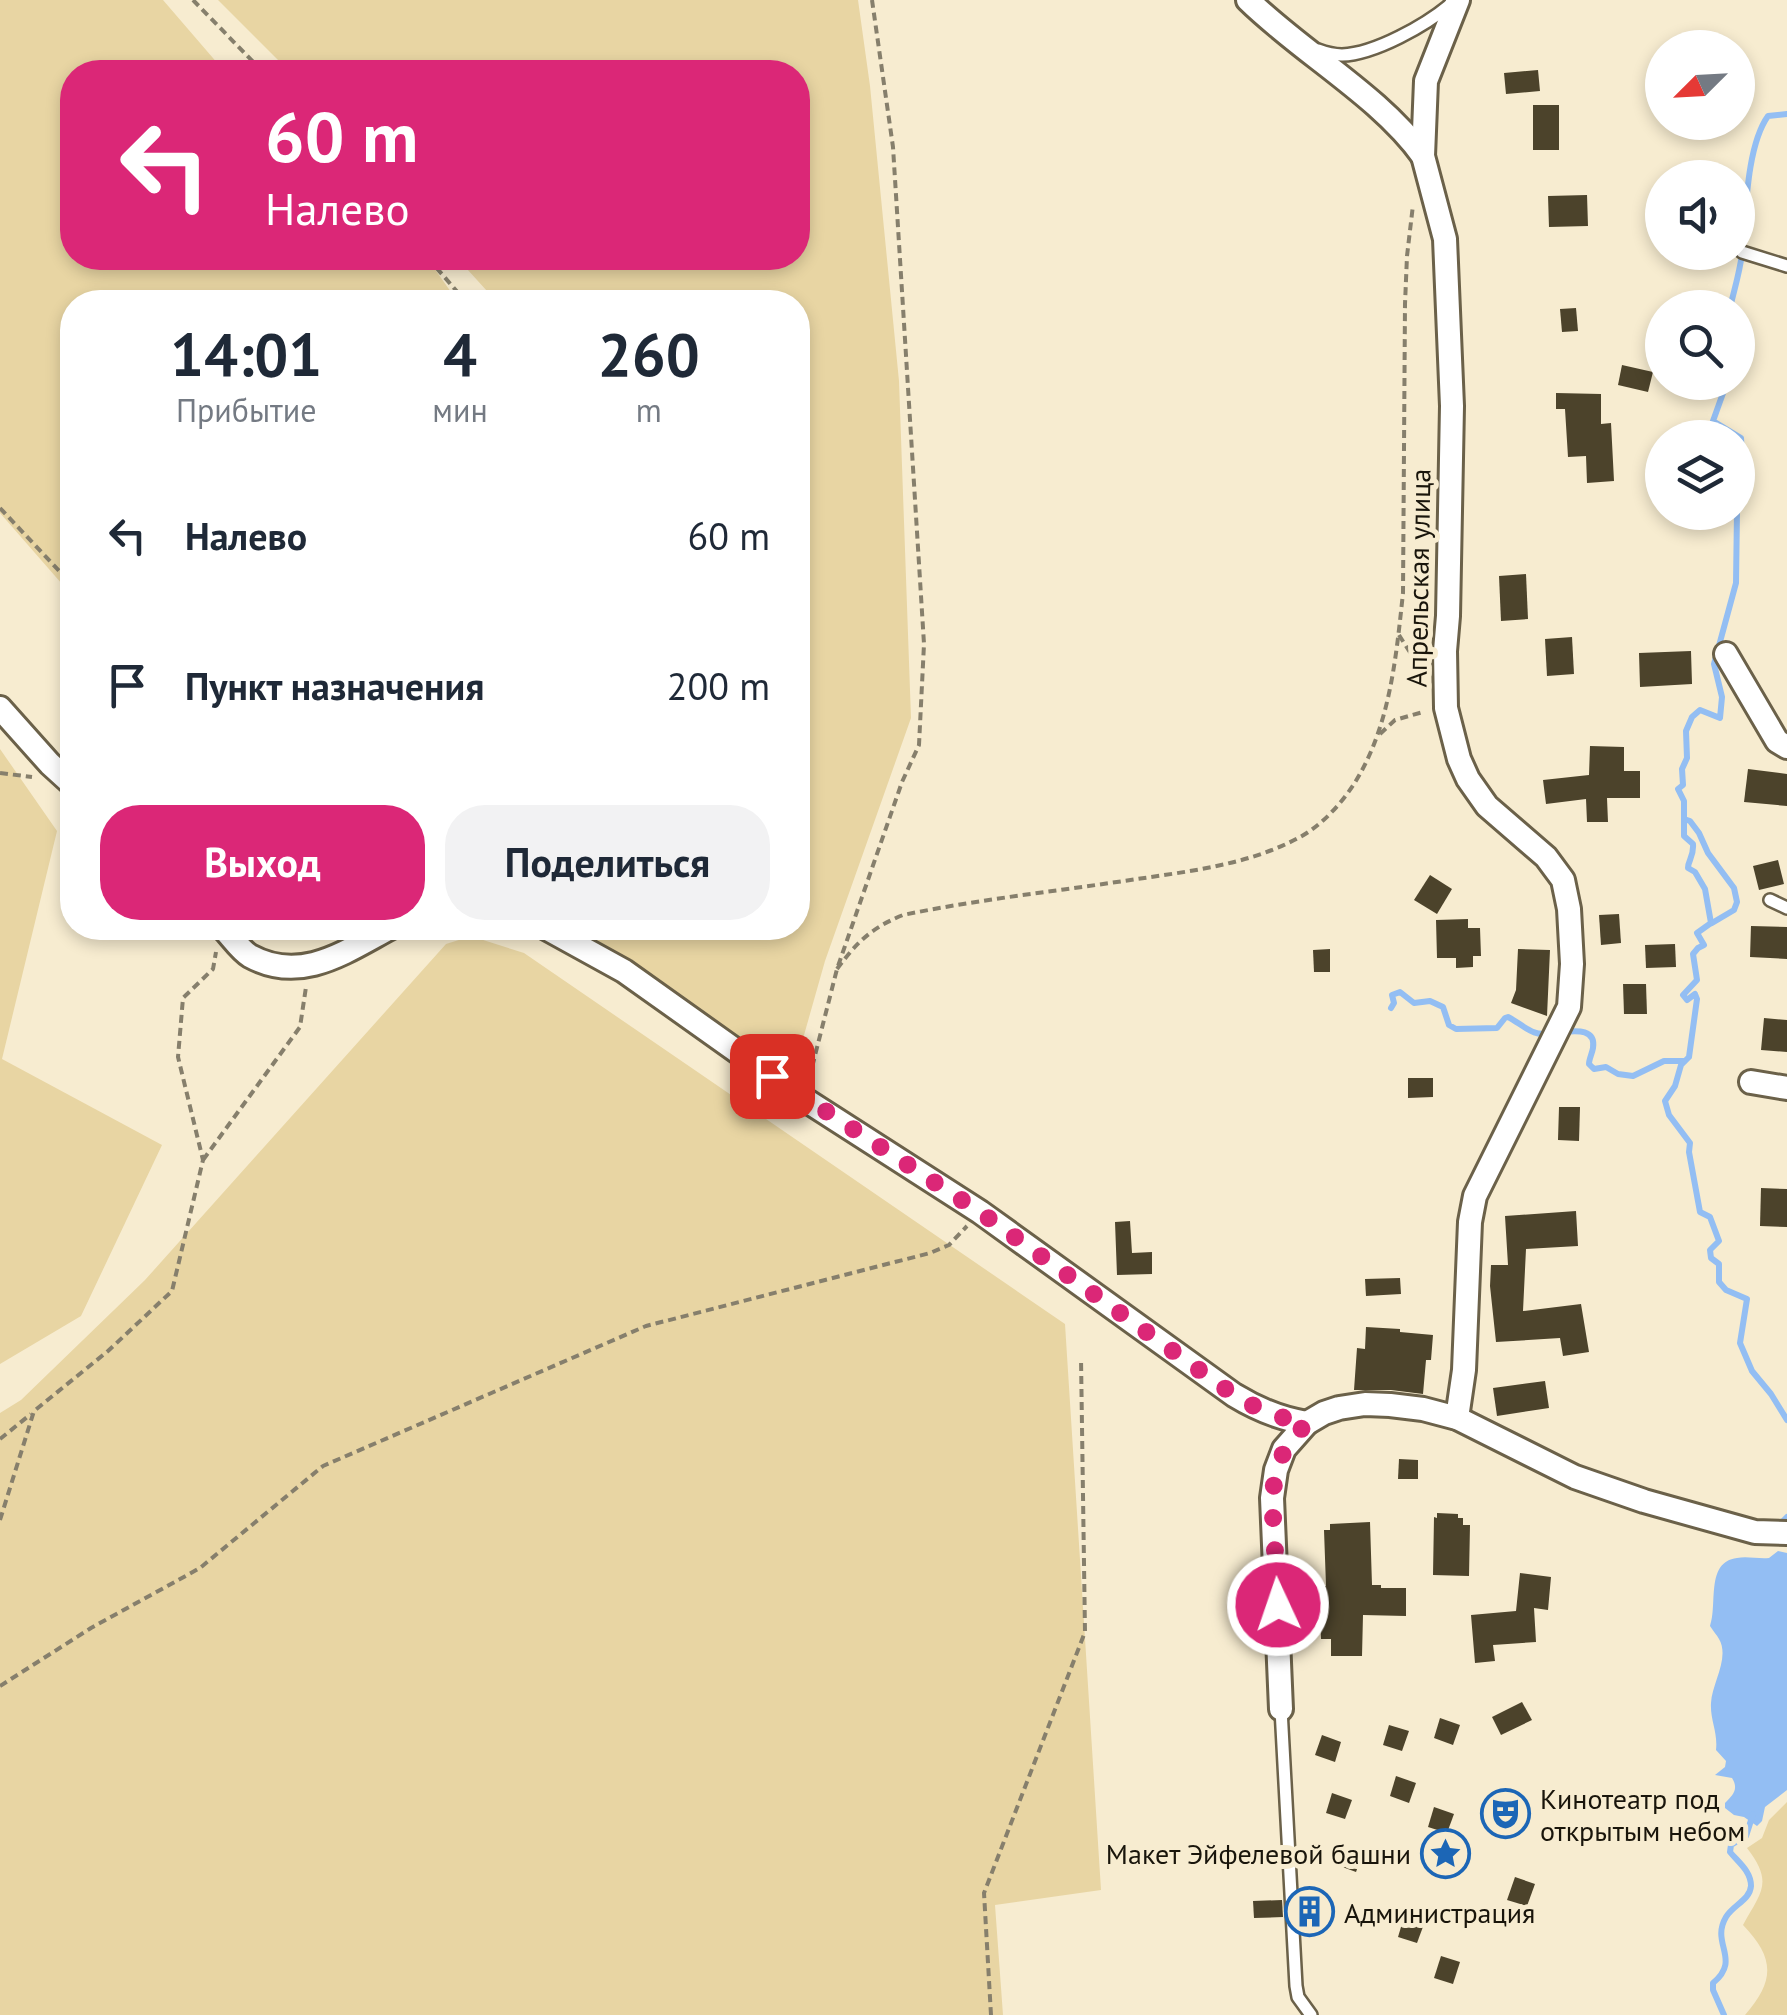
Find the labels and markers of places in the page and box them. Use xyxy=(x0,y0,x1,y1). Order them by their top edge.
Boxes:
pin xyxy=(730,1034,815,1119)
place label: Кинотеатр под открытым небом xyxy=(1540,1780,1745,1849)
theatre icon: Кинотеатр под открытым небом xyxy=(1479,1788,1531,1840)
place icon: Макет Эйфелевой башни xyxy=(1420,1827,1472,1879)
place label: Макет Эйфелевой башни xyxy=(1106,1835,1411,1872)
building icon: Администрация xyxy=(1283,1886,1335,1938)
place label: Администрация xyxy=(1344,1894,1535,1931)

